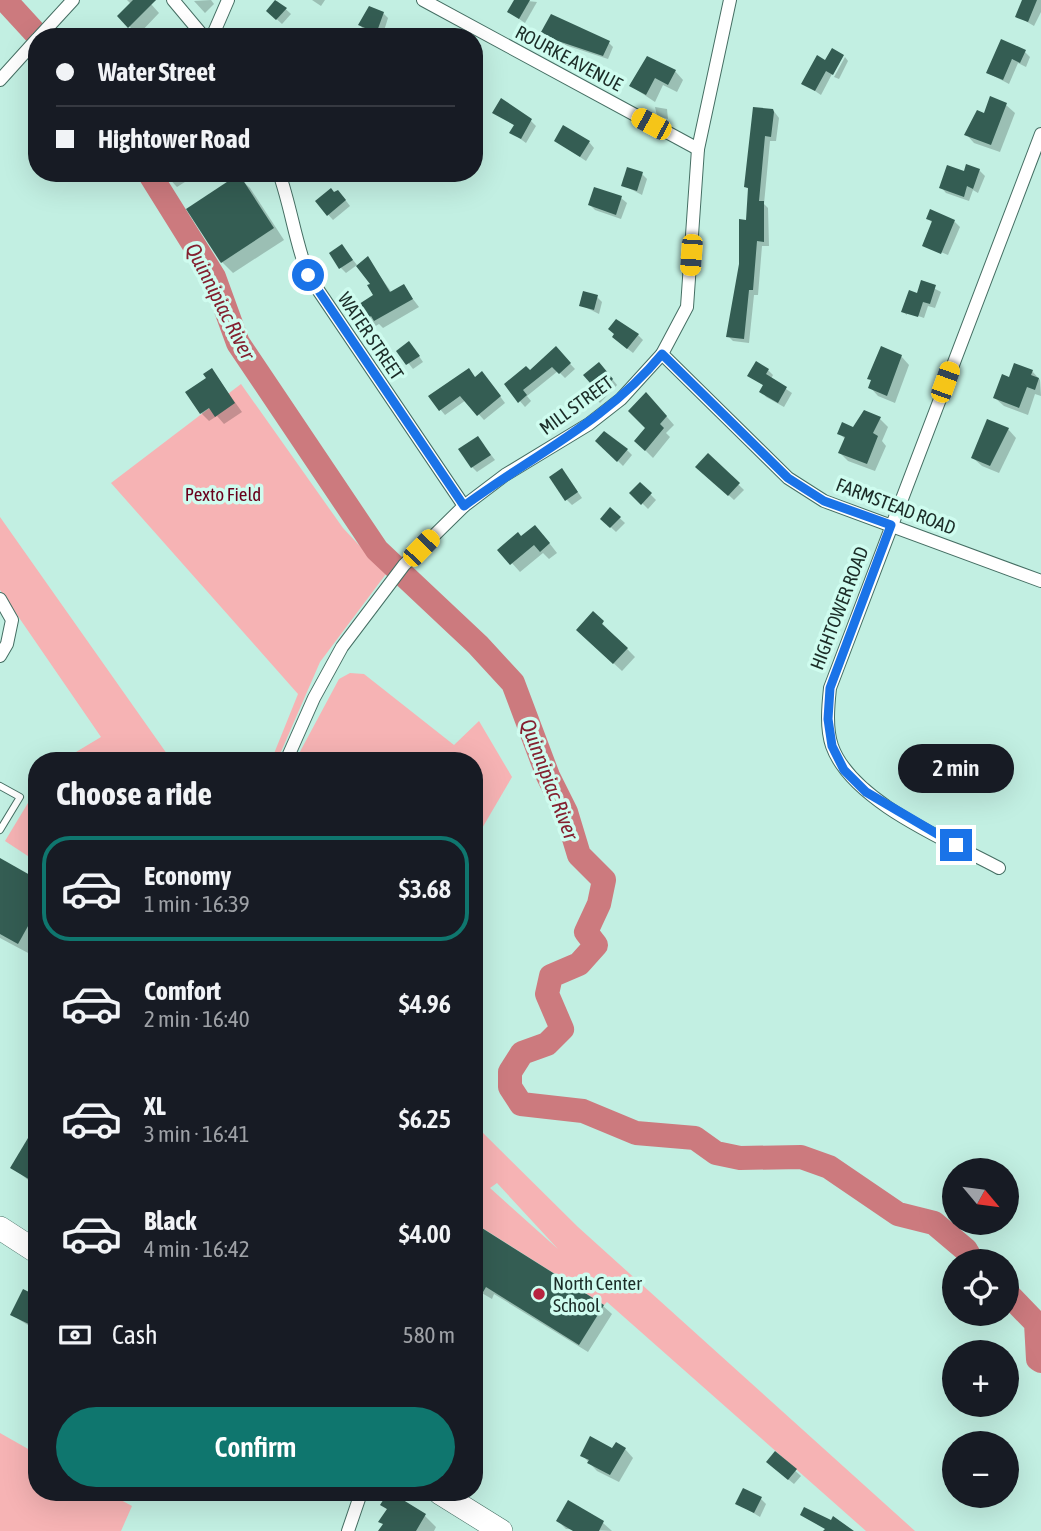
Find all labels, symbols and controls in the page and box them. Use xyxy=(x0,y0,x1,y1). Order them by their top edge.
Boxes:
street label: ROURKE AVENUE xyxy=(512,21,626,95)
text: Water Street xyxy=(98,57,215,87)
car xyxy=(628,105,675,143)
text: Hightower Road xyxy=(98,124,250,154)
car xyxy=(680,233,703,277)
water label: Quinnipiac River xyxy=(181,239,261,364)
route start xyxy=(292,259,324,291)
street label: WATER STREET xyxy=(334,288,409,384)
car xyxy=(928,359,963,405)
street label: MILL STREET xyxy=(535,371,617,439)
street label: FARMSTEAD ROAD xyxy=(833,473,959,539)
park label: Pexto Field xyxy=(185,483,261,505)
car xyxy=(399,526,444,570)
street label: HIGHTOWER ROAD xyxy=(805,543,873,673)
water label: Quinnipiac River xyxy=(516,715,584,843)
callout: 2 min xyxy=(898,744,1014,792)
text: 2 min xyxy=(933,755,979,781)
text: Choose a ride xyxy=(56,775,212,812)
route end xyxy=(940,829,972,861)
icon: car xyxy=(60,857,123,920)
text: Economy xyxy=(144,861,231,891)
text: $3.68 xyxy=(399,874,451,904)
text: 1 min · 16:39 xyxy=(144,891,250,917)
icon: car xyxy=(60,972,123,1035)
text: Comfort xyxy=(144,976,221,1006)
text: $4.96 xyxy=(399,989,451,1019)
text: 2 min · 16:40 xyxy=(144,1006,250,1032)
icon: car xyxy=(60,1087,123,1150)
text: XL xyxy=(144,1091,166,1121)
text: $6.25 xyxy=(399,1104,451,1134)
text: 3 min · 16:41 xyxy=(144,1121,250,1147)
north arrow xyxy=(942,1158,1018,1236)
map controls xyxy=(942,1158,1019,1508)
icon: car xyxy=(60,1202,123,1265)
text: Black xyxy=(144,1206,196,1236)
text: $4.00 xyxy=(399,1219,451,1249)
text: 4 min · 16:42 xyxy=(144,1236,250,1262)
button: locate xyxy=(942,1249,1019,1326)
place label: North Center School xyxy=(553,1272,642,1316)
marker: North Center School xyxy=(531,1286,547,1302)
icon: cash xyxy=(56,1316,94,1354)
text: Cash xyxy=(112,1320,158,1350)
text: 580 m xyxy=(403,1322,455,1348)
button: + xyxy=(942,1340,1019,1417)
button: Confirm xyxy=(56,1407,455,1487)
button: − xyxy=(942,1431,1019,1508)

